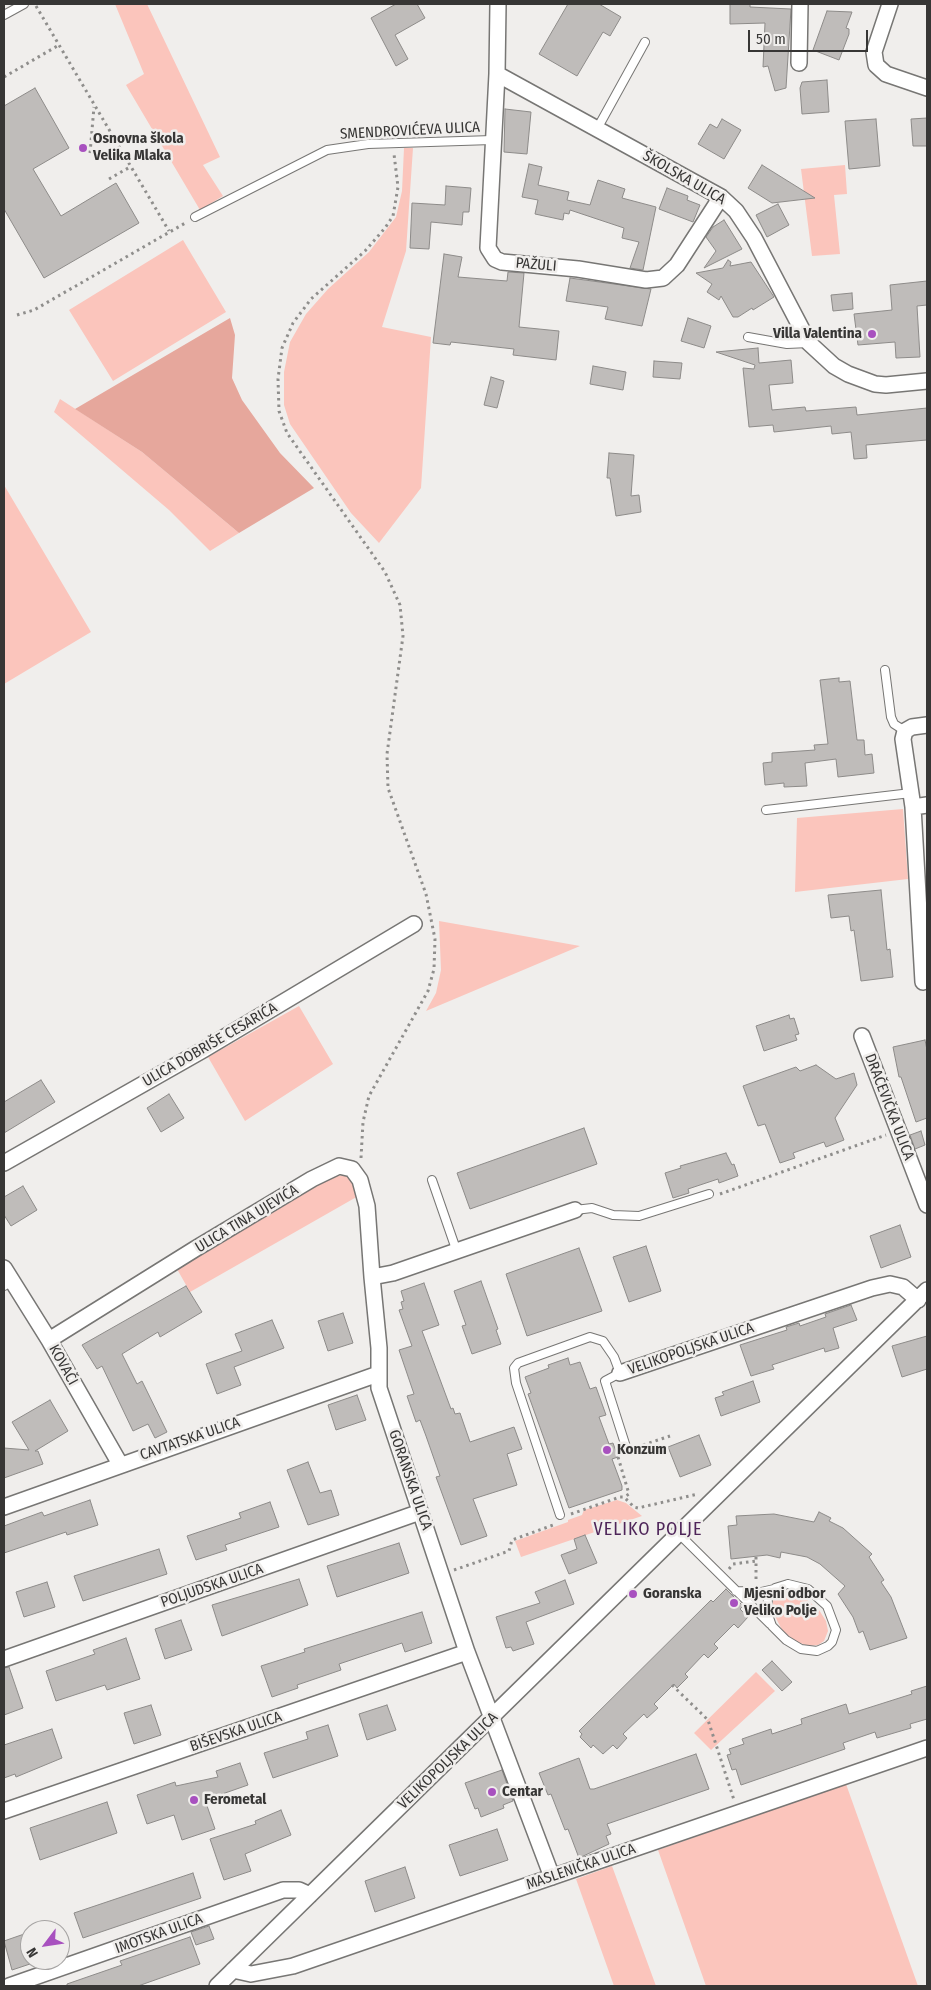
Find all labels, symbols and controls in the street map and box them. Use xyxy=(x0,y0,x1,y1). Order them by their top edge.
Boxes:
scale bar xyxy=(751,20,871,52)
text: 50 m xyxy=(756,30,786,48)
street label: SMENDROVIĆEVA ULICA xyxy=(340,118,480,144)
place label: Osnovna škola Velika Mlaka xyxy=(93,130,184,165)
marker: Osnovna škola Velika Mlaka xyxy=(77,142,89,154)
street label: ŠKOLSKA ULICA xyxy=(639,147,729,209)
street label: PAŽULI xyxy=(515,254,557,276)
place label: Villa Valentina xyxy=(773,325,862,343)
marker: Villa Valentina xyxy=(866,328,878,340)
street label: ULICA DOBRIŠE CESARIĆA xyxy=(140,999,280,1091)
street label: DRAČEVIČKA ULICA xyxy=(860,1051,918,1163)
street label: ULICA TINA UJEVIĆA xyxy=(192,1181,302,1257)
street label: VELIKOPOLJSKA ULICA xyxy=(626,1319,756,1379)
street label: KOVAČI xyxy=(45,1341,81,1389)
street label: CAVTATSKA ULICA xyxy=(138,1413,242,1465)
street label: GORANSKA ULICA xyxy=(384,1427,436,1533)
place label: Konzum xyxy=(617,1441,667,1459)
marker: Konzum xyxy=(601,1444,613,1456)
district label: VELIKO POLJE xyxy=(592,1519,704,1541)
street label: POLJUDSKA ULICA xyxy=(159,1560,265,1612)
place label: Goranska xyxy=(643,1585,702,1603)
place label: Mjesni odbor Veliko Polje xyxy=(744,1585,826,1620)
marker: Goranska xyxy=(627,1588,639,1600)
marker: Mjesni odbor Veliko Polje xyxy=(728,1597,740,1609)
street label: BIŠEVSKA ULICA xyxy=(188,1708,284,1756)
street label: VELIKOPOLJSKA ULICA xyxy=(394,1709,502,1813)
place label: Centar xyxy=(502,1783,543,1801)
marker: Centar xyxy=(486,1786,498,1798)
place label: Ferometal xyxy=(204,1791,266,1809)
marker: Ferometal xyxy=(188,1794,200,1806)
street label: MASLENIČKA ULICA xyxy=(524,1840,638,1894)
street label: IMOTSKA ULICA xyxy=(113,1910,205,1958)
north arrow xyxy=(20,1920,70,1970)
text: N xyxy=(23,1945,42,1960)

